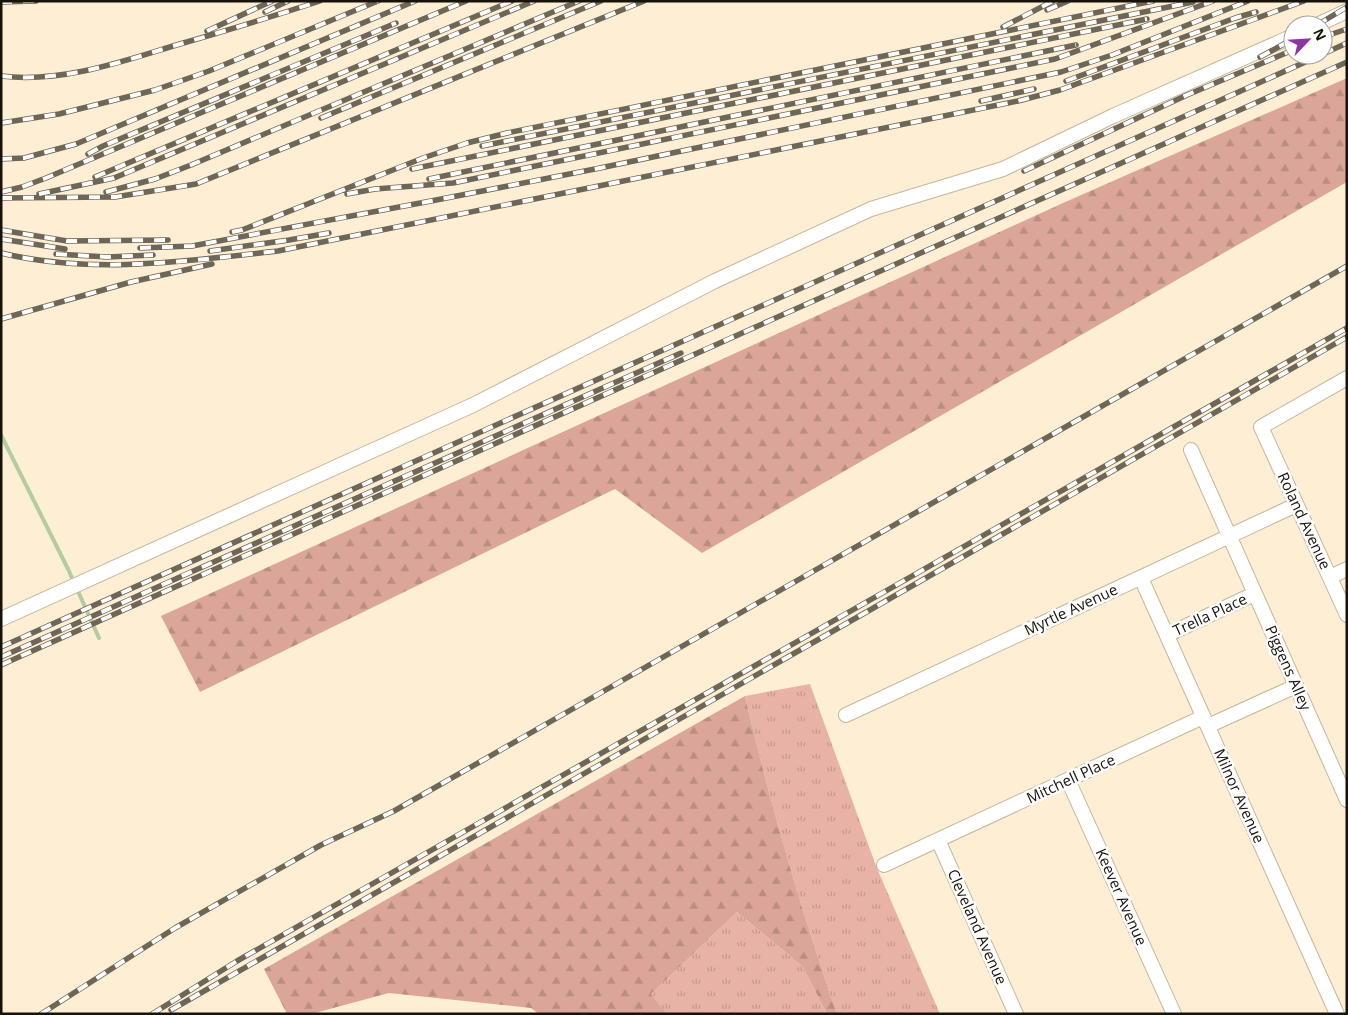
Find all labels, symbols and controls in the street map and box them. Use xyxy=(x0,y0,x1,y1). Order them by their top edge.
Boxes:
north arrow xyxy=(1283,15,1333,65)
text: N xyxy=(1309,25,1331,43)
street label: Roland Avenue xyxy=(1274,469,1336,572)
street label: Myrtle Avenue xyxy=(1021,579,1120,639)
street label: Trella Place xyxy=(1169,588,1250,640)
street label: Piggens Alley xyxy=(1261,622,1317,714)
street label: Milnor Avenue xyxy=(1210,745,1270,846)
street label: Mitchell Place xyxy=(1023,749,1118,807)
street label: Keever Avenue xyxy=(1092,845,1152,948)
street label: Cleveland Avenue xyxy=(944,866,1012,987)

